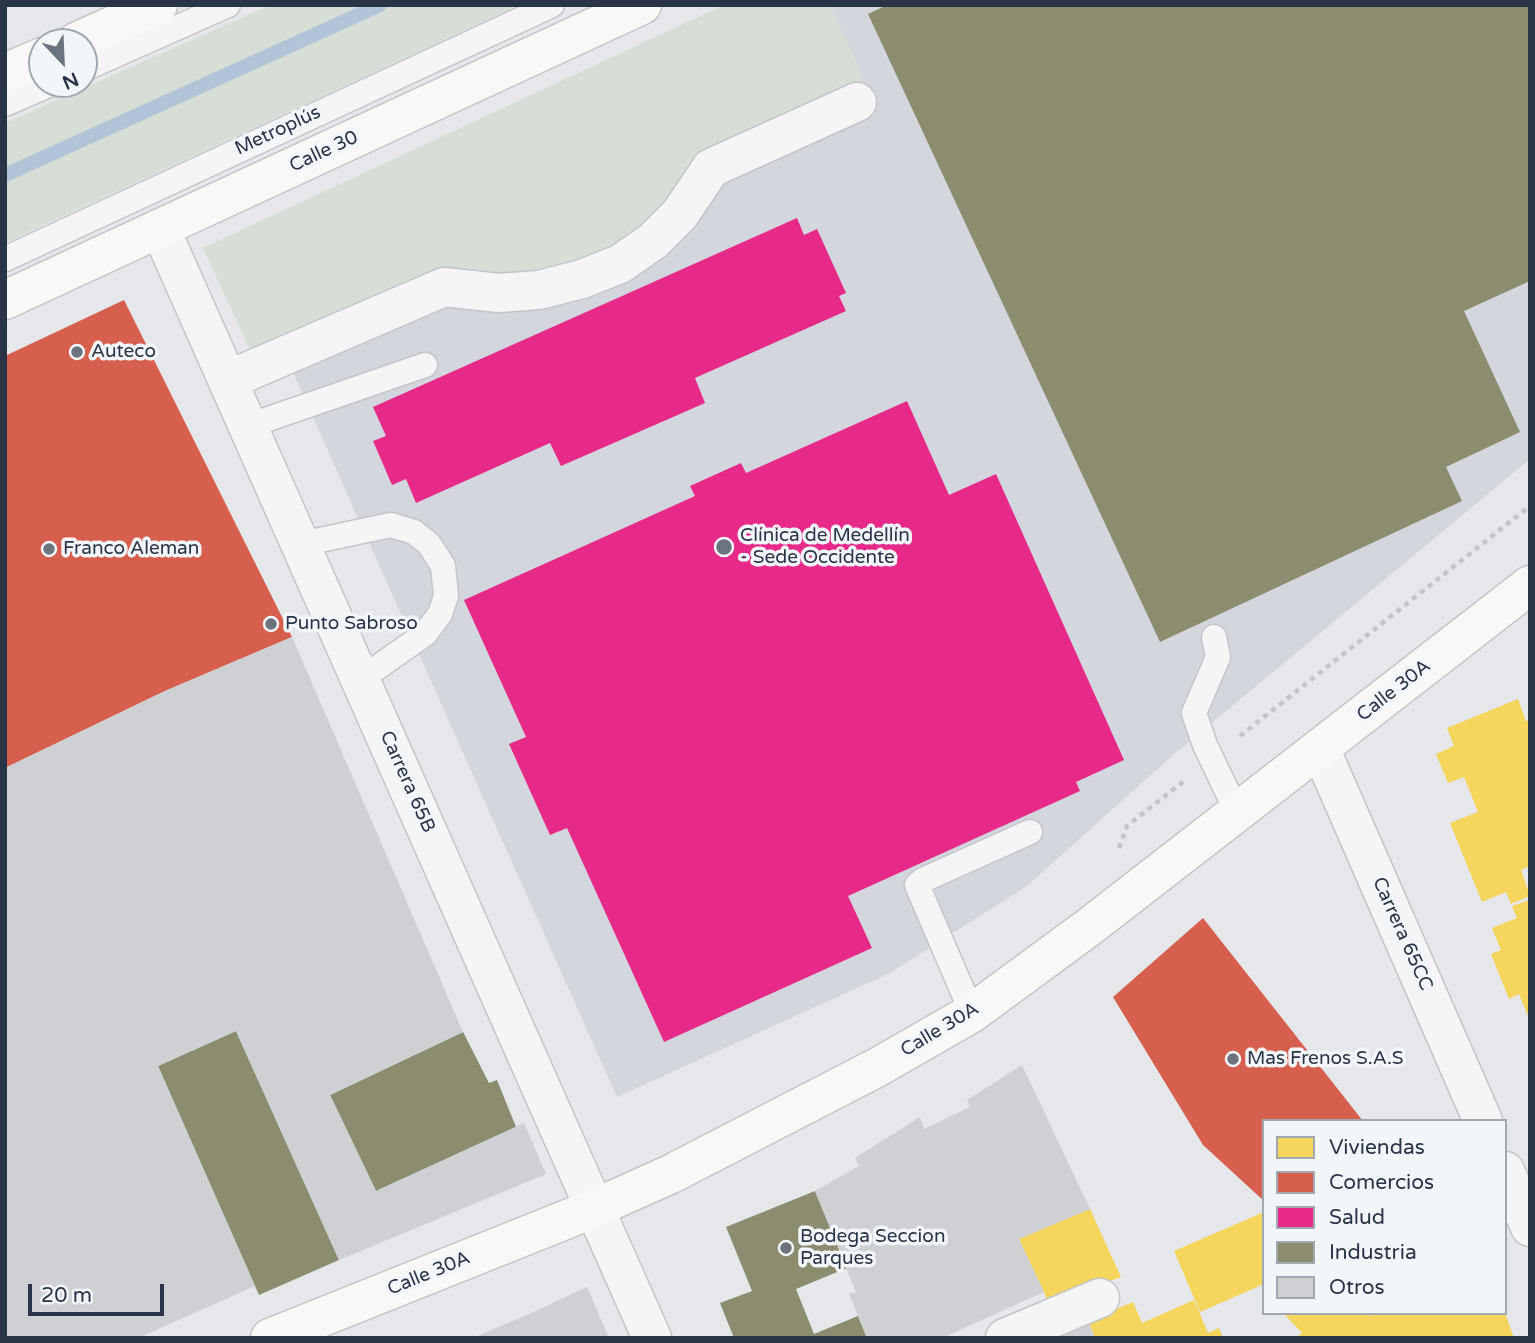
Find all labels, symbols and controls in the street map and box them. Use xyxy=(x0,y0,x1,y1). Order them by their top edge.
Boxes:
north arrow xyxy=(28,28,98,98)
text: N xyxy=(59,67,82,94)
street label: Metroplús xyxy=(231,101,325,161)
street label: Calle 30 xyxy=(286,126,362,178)
place label: Auteco xyxy=(91,341,156,363)
marker: Auteco xyxy=(69,344,85,360)
place label: Clínica de Medellín - Sede Occidente xyxy=(740,525,910,569)
marker: Clínica de Medellín - Sede Occidente xyxy=(714,537,734,557)
place label: Franco Aleman xyxy=(63,538,199,560)
marker: Franco Aleman xyxy=(41,541,57,557)
place label: Punto Sabroso xyxy=(285,613,418,635)
marker: Punto Sabroso xyxy=(263,616,279,632)
street label: Calle 30A xyxy=(1353,655,1435,727)
street label: Carrera 65B xyxy=(374,728,440,836)
street label: Carrera 65CC xyxy=(1367,874,1437,994)
street label: Calle 30A xyxy=(897,998,983,1062)
place label: Mas Frenos S.A.S xyxy=(1247,1048,1404,1070)
marker: Mas Frenos S.A.S xyxy=(1225,1051,1241,1067)
legend xyxy=(1262,1119,1507,1315)
text: Viviendas xyxy=(1329,1135,1425,1160)
text: Comercios xyxy=(1329,1170,1434,1195)
text: Salud xyxy=(1329,1205,1385,1230)
place label: Bodega Seccion Parques xyxy=(800,1226,945,1270)
marker: Bodega Seccion Parques xyxy=(778,1240,794,1256)
text: Industria xyxy=(1329,1240,1417,1265)
street label: Calle 30A xyxy=(384,1247,474,1301)
scale bar xyxy=(32,1270,168,1314)
text: Otros xyxy=(1329,1275,1385,1300)
text: 20 m xyxy=(41,1283,92,1308)

